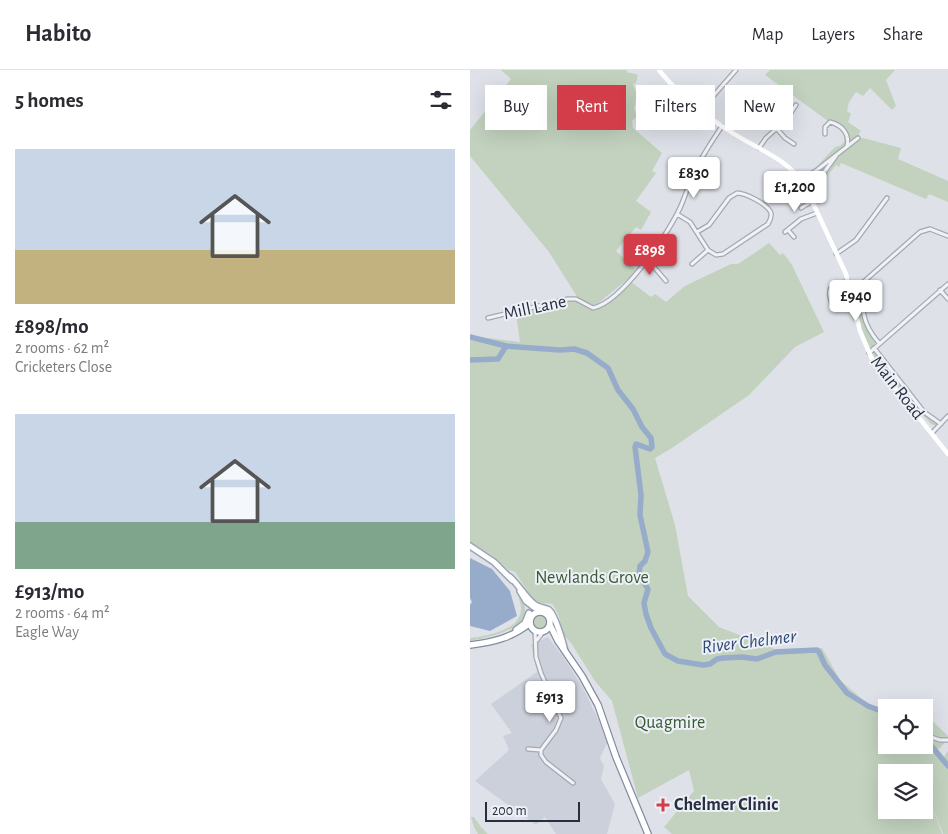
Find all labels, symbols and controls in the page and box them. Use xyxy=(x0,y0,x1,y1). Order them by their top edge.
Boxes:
text: Habito xyxy=(25,22,91,46)
text: Map xyxy=(752,26,783,44)
text: Layers xyxy=(811,26,855,44)
text: Share xyxy=(883,26,923,44)
chip: Buy xyxy=(485,85,547,130)
chip: Rent xyxy=(557,85,626,130)
chip: Filters xyxy=(636,85,715,130)
chip: New xyxy=(725,85,793,130)
icon: filters xyxy=(427,86,455,114)
text: 5 homes xyxy=(15,90,84,111)
pin: £830 xyxy=(664,156,724,199)
text: £830 xyxy=(679,165,709,181)
pin: £1,200 xyxy=(754,170,836,213)
text: £1,200 xyxy=(775,179,815,195)
icon: home xyxy=(190,181,280,271)
pin: £898 xyxy=(620,234,680,276)
text: £898 xyxy=(635,242,665,258)
pin: £940 xyxy=(826,280,886,322)
text: £940 xyxy=(840,288,872,304)
street label: Mill Lane xyxy=(502,293,568,323)
text: £898/mo xyxy=(15,316,89,337)
text: 2 rooms · 62 m² xyxy=(15,340,109,356)
street label: Main Road xyxy=(867,353,927,423)
text: Cricketers Close xyxy=(15,359,112,375)
icon: home xyxy=(190,446,280,536)
park label: Newlands Grove xyxy=(535,569,649,587)
text: £913/mo xyxy=(15,581,84,602)
text: 2 rooms · 64 m² xyxy=(15,605,110,621)
text: Eagle Way xyxy=(15,624,79,640)
water label: River Chelmer xyxy=(701,627,798,657)
pin: £913 xyxy=(520,680,580,723)
text: £913 xyxy=(536,689,564,705)
map controls xyxy=(878,699,933,819)
button: locate xyxy=(878,699,933,754)
park label: Quagmire xyxy=(635,714,705,732)
button: layers xyxy=(878,764,933,819)
place label: Chelmer Clinic xyxy=(674,796,778,814)
marker: Chelmer Clinic xyxy=(656,798,670,812)
scale bar xyxy=(485,799,580,822)
text: 200 m xyxy=(492,804,527,818)

